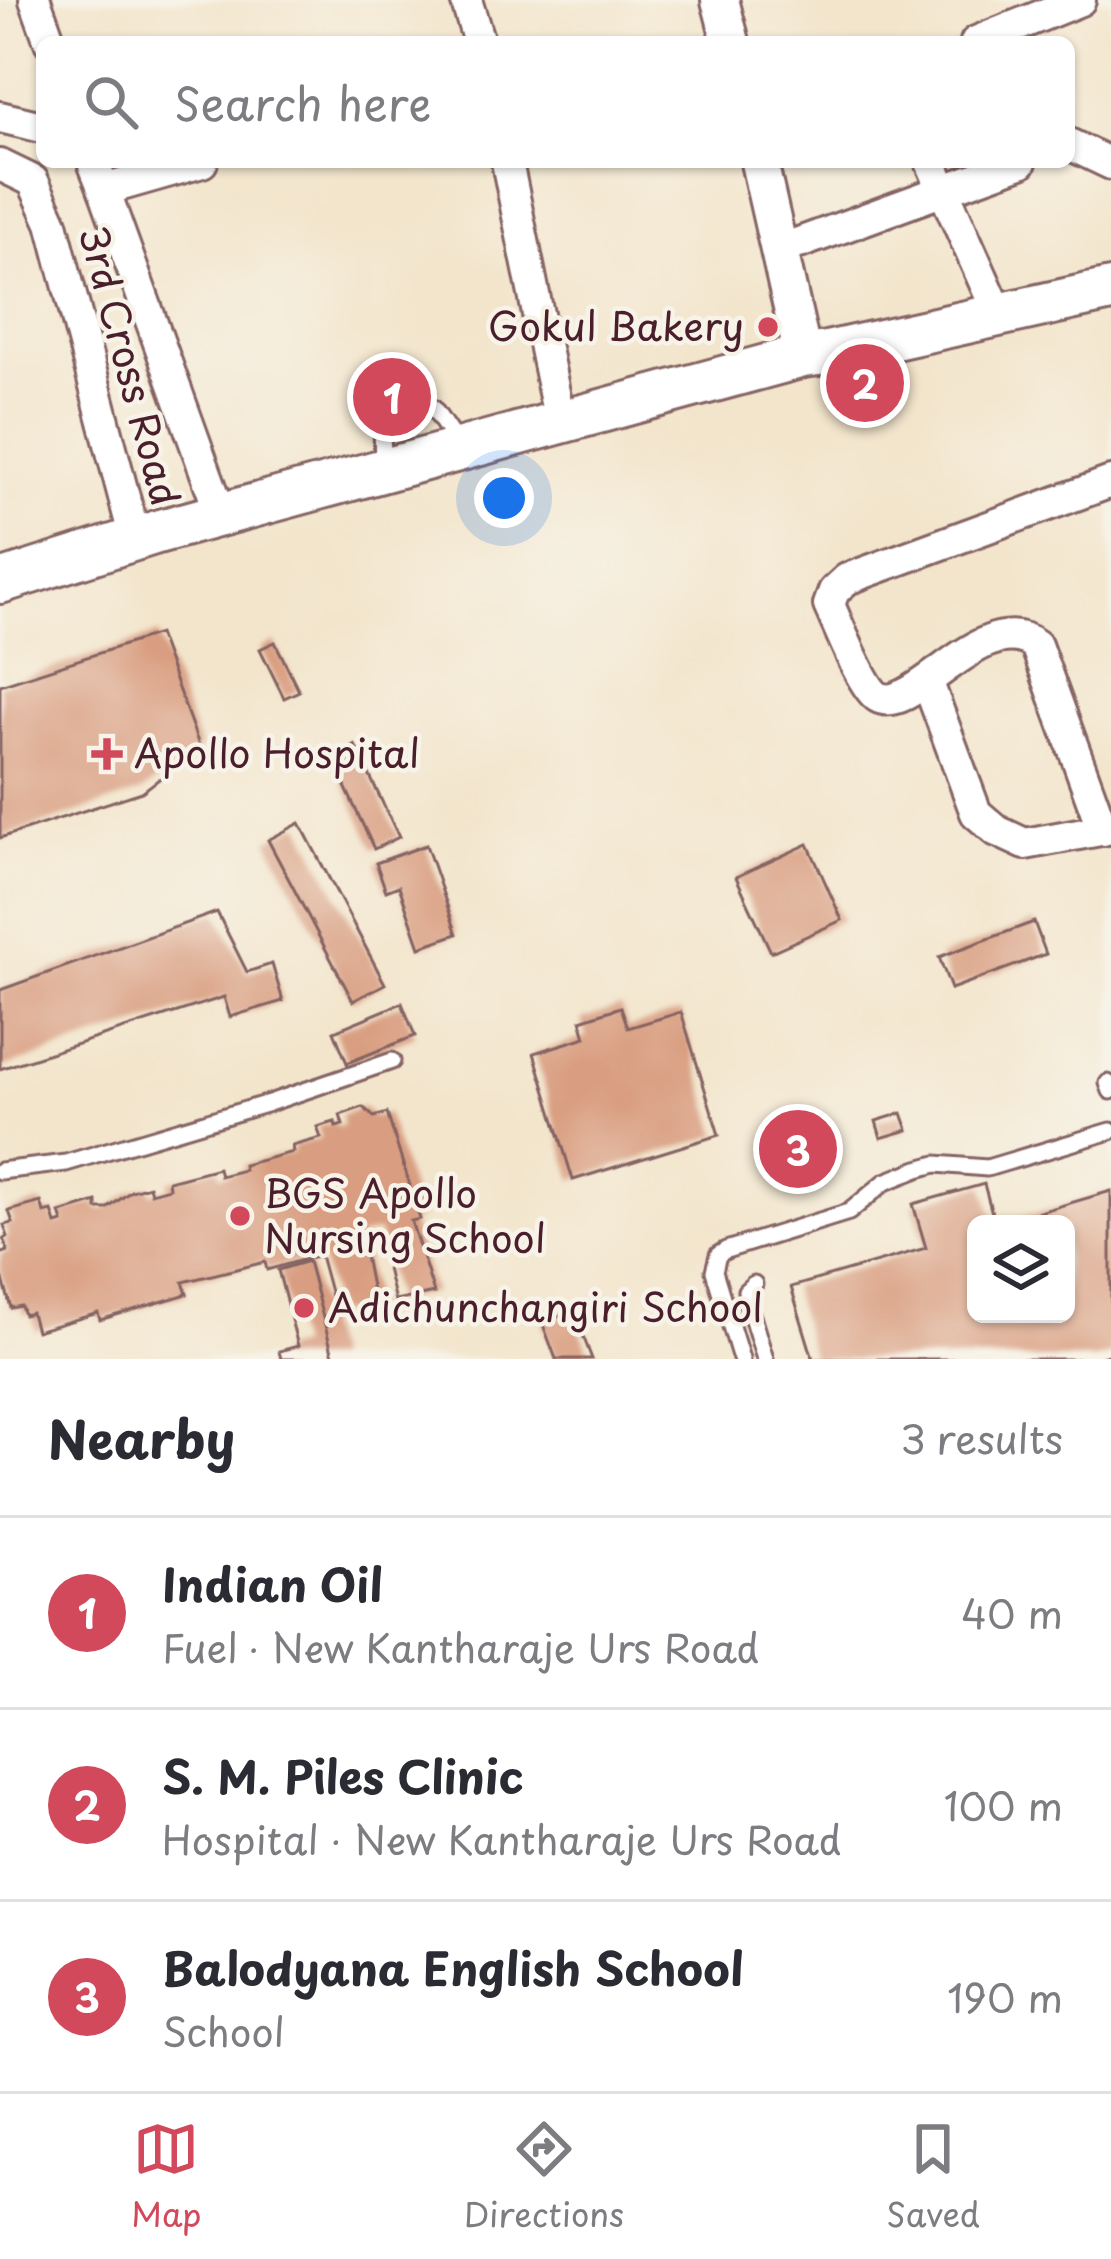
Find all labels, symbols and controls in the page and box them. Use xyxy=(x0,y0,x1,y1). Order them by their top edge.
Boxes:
search box xyxy=(36,36,1075,168)
text: Search here xyxy=(174,68,431,136)
icon: search xyxy=(78,69,144,135)
street label: 3rd Cross Road xyxy=(66,219,197,512)
place label: Gokul Bakery xyxy=(488,295,744,354)
marker: Gokul Bakery xyxy=(755,314,781,340)
pin: 2 xyxy=(826,338,904,428)
pin: 1 xyxy=(353,352,431,442)
your location xyxy=(474,468,534,528)
place label: Apollo Hospital xyxy=(134,722,420,781)
marker: Apollo Hospital xyxy=(91,738,123,770)
pin: 3 xyxy=(759,1104,837,1194)
place label: BGS Apollo Nursing School xyxy=(264,1162,546,1266)
marker: BGS Apollo Nursing School xyxy=(227,1203,253,1229)
map controls xyxy=(967,1215,1075,1323)
button: layers xyxy=(967,1215,1075,1323)
place label: Adichunchangiri School xyxy=(328,1276,763,1335)
marker: Adichunchangiri School xyxy=(291,1295,317,1321)
text: Nearby xyxy=(48,1399,235,1476)
text: 3 results xyxy=(900,1408,1063,1467)
text: Indian Oil xyxy=(162,1549,383,1617)
text: 1 xyxy=(78,1583,96,1642)
text: 40 m xyxy=(961,1583,1063,1642)
text: Fuel · New Kantharaje Urs Road xyxy=(162,1617,759,1676)
text: S. M. Piles Clinic xyxy=(162,1741,524,1809)
text: 2 xyxy=(73,1775,101,1834)
text: 100 m xyxy=(944,1775,1063,1834)
text: Hospital · New Kantharaje Urs Road xyxy=(162,1809,842,1868)
text: Balodyana English School xyxy=(162,1933,744,2001)
text: 3 xyxy=(74,1967,100,2026)
text: 190 m xyxy=(947,1967,1063,2026)
text: School xyxy=(162,2001,285,2060)
tab: Map xyxy=(131,2116,202,2238)
tab: Directions xyxy=(464,2116,624,2238)
tab: Saved xyxy=(886,2116,980,2238)

